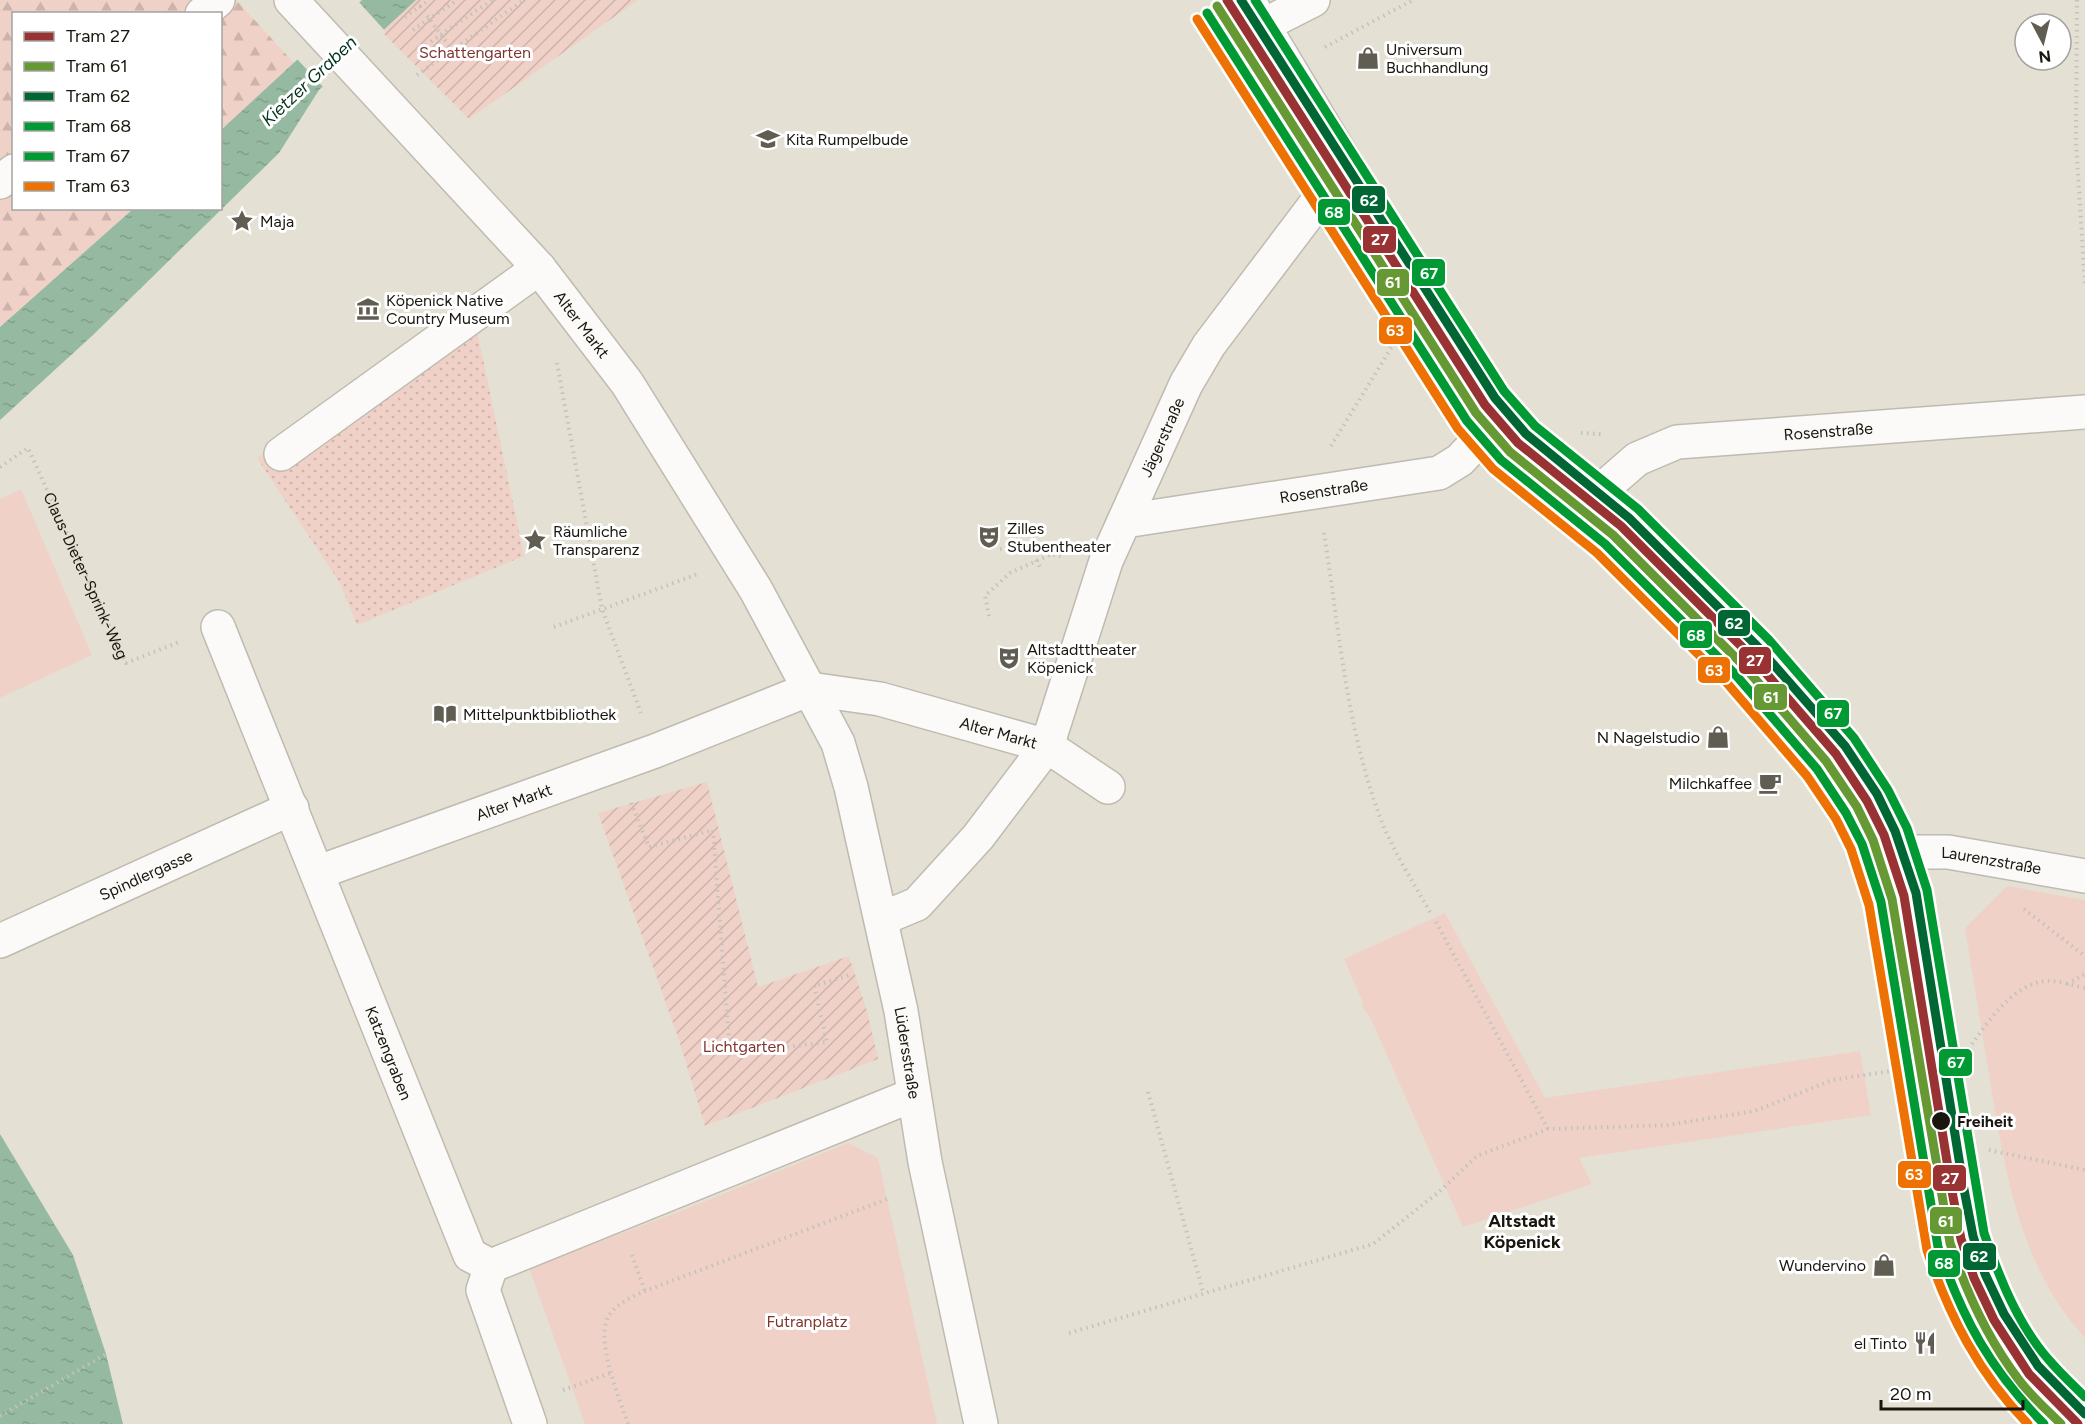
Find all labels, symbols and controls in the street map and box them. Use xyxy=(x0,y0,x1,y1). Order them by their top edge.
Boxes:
legend xyxy=(12,12,222,210)
north arrow xyxy=(2013,12,2073,72)
text: Tram 27 xyxy=(66,25,130,47)
water label: Kietzer Graben xyxy=(257,31,361,131)
place label: Universum Buchhandlung xyxy=(1386,40,1488,77)
park label: Schattengarten xyxy=(419,43,531,62)
shop icon: Universum Buchhandlung xyxy=(1355,45,1381,71)
text: N xyxy=(2037,46,2052,67)
text: Tram 61 xyxy=(66,55,128,77)
text: Tram 62 xyxy=(66,85,130,107)
text: Tram 68 xyxy=(66,115,131,137)
school or university icon: Kita Rumpelbude xyxy=(755,126,781,152)
place label: Kita Rumpelbude xyxy=(786,130,909,149)
text: Tram 67 xyxy=(66,145,130,167)
text: Tram 63 xyxy=(66,175,130,197)
line badge: 62 xyxy=(1351,185,1386,214)
text: 62 xyxy=(1360,191,1378,210)
line badge: 68 xyxy=(1317,198,1351,226)
text: 68 xyxy=(1324,203,1344,222)
place icon: Maja xyxy=(229,208,255,234)
place label: Maja xyxy=(260,212,294,231)
line badge: 27 xyxy=(1362,225,1397,254)
text: 27 xyxy=(1371,230,1389,249)
line badge: 67 xyxy=(1411,258,1446,287)
text: 67 xyxy=(1420,264,1438,283)
line badge: 61 xyxy=(1376,268,1410,297)
text: 61 xyxy=(1385,273,1401,292)
street label: Alter Markt xyxy=(550,287,614,362)
place label: Köpenick Native Country Museum xyxy=(386,291,510,328)
museum icon: Köpenick Native Country Museum xyxy=(355,296,381,322)
line badge: 63 xyxy=(1378,316,1413,345)
text: 63 xyxy=(1386,321,1404,340)
street label: Jägerstraße xyxy=(1136,394,1188,480)
street label: Rosenstraße xyxy=(1783,418,1874,444)
street label: Rosenstraße xyxy=(1278,474,1370,507)
street label: Claus-Dieter-Sprink-Weg xyxy=(40,489,132,662)
place label: Zilles Stubentheater xyxy=(1007,519,1111,556)
place label: Räumliche Transparenz xyxy=(553,522,640,559)
theatre icon: Zilles Stubentheater xyxy=(976,524,1002,550)
place icon: Räumliche Transparenz xyxy=(522,527,548,553)
line badge: 62 xyxy=(1717,609,1751,637)
text: 62 xyxy=(1725,614,1743,633)
line badge: 68 xyxy=(1679,620,1713,649)
text: 68 xyxy=(1686,626,1706,645)
place label: Altstadttheater Köpenick xyxy=(1027,640,1137,677)
theatre icon: Altstadttheater Köpenick xyxy=(996,645,1022,671)
line badge: 27 xyxy=(1738,646,1772,675)
text: 27 xyxy=(1746,651,1764,670)
line badge: 63 xyxy=(1697,656,1731,684)
text: 63 xyxy=(1705,661,1723,680)
line badge: 61 xyxy=(1753,683,1788,711)
text: 61 xyxy=(1763,688,1779,707)
line badge: 67 xyxy=(1816,699,1850,728)
library icon: Mittelpunktbibliothek xyxy=(432,701,458,727)
text: 67 xyxy=(1824,704,1842,723)
place label: Mittelpunktbibliothek xyxy=(463,705,616,724)
street label: Alter Markt xyxy=(958,712,1039,752)
shop icon: N Nagelstudio xyxy=(1705,724,1731,750)
place label: N Nagelstudio xyxy=(1597,728,1700,747)
cafe icon: Milchkaffee xyxy=(1757,770,1783,796)
place label: Milchkaffee xyxy=(1669,774,1752,793)
street label: Alter Markt xyxy=(473,779,554,824)
street label: Laurenzstraße xyxy=(1941,843,2043,878)
street label: Spindlergasse xyxy=(96,845,195,904)
street label: Katzengraben xyxy=(362,1003,416,1103)
street label: Lüdersstraße xyxy=(891,1005,924,1100)
park label: Lichtgarten xyxy=(703,1037,785,1056)
line badge: 67 xyxy=(1938,1048,1973,1077)
text: 67 xyxy=(1947,1053,1965,1072)
marker: Freiheit xyxy=(1930,1110,1952,1132)
place label: Freiheit xyxy=(1957,1112,2013,1131)
line badge: 63 xyxy=(1897,1160,1932,1189)
line badge: 27 xyxy=(1932,1164,1967,1192)
text: 63 xyxy=(1905,1165,1923,1184)
text: 27 xyxy=(1941,1169,1959,1188)
line badge: 61 xyxy=(1929,1206,1963,1235)
district label: Altstadt Köpenick xyxy=(1483,1210,1561,1253)
text: 61 xyxy=(1938,1212,1954,1231)
line badge: 62 xyxy=(1962,1242,1997,1271)
text: 62 xyxy=(1970,1247,1988,1266)
line badge: 68 xyxy=(1927,1249,1961,1278)
shop icon: Wundervino xyxy=(1871,1252,1897,1278)
text: 68 xyxy=(1934,1254,1954,1273)
place label: Wundervino xyxy=(1779,1256,1866,1275)
park label: Futranplatz xyxy=(766,1312,848,1331)
restaurant icon: el Tinto xyxy=(1912,1330,1938,1356)
place label: el Tinto xyxy=(1854,1334,1907,1353)
scale bar xyxy=(1881,1373,2024,1411)
text: 20 m xyxy=(1890,1383,1931,1405)

